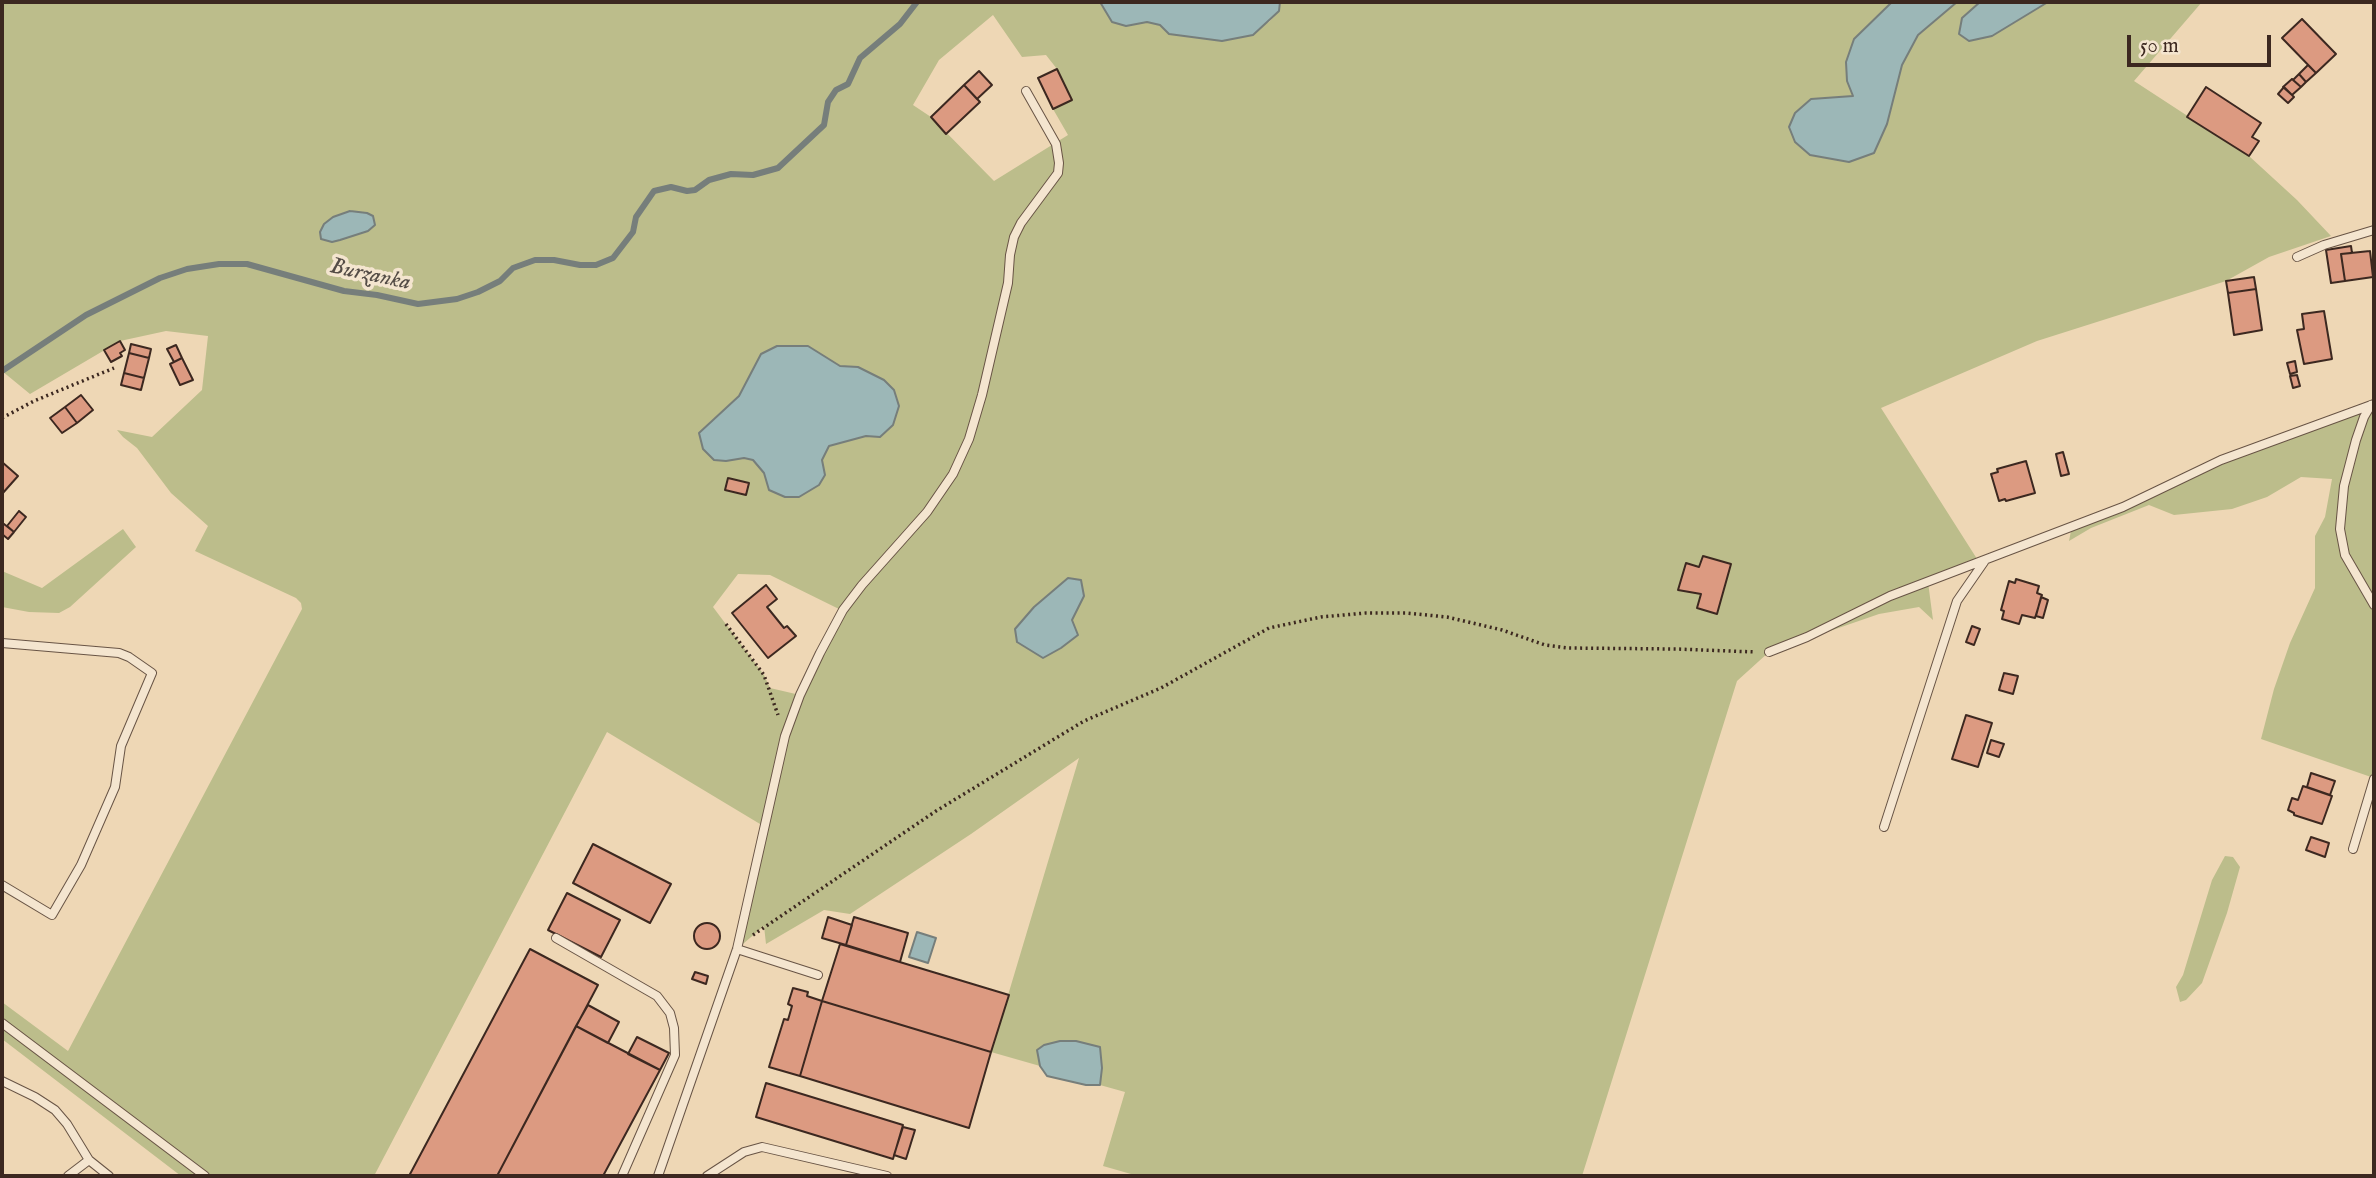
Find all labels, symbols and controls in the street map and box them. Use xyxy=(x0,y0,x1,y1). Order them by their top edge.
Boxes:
scale bar xyxy=(2131,21,2274,65)
text: 50 m xyxy=(2140,33,2179,60)
water label: Burzanka xyxy=(327,254,413,298)

